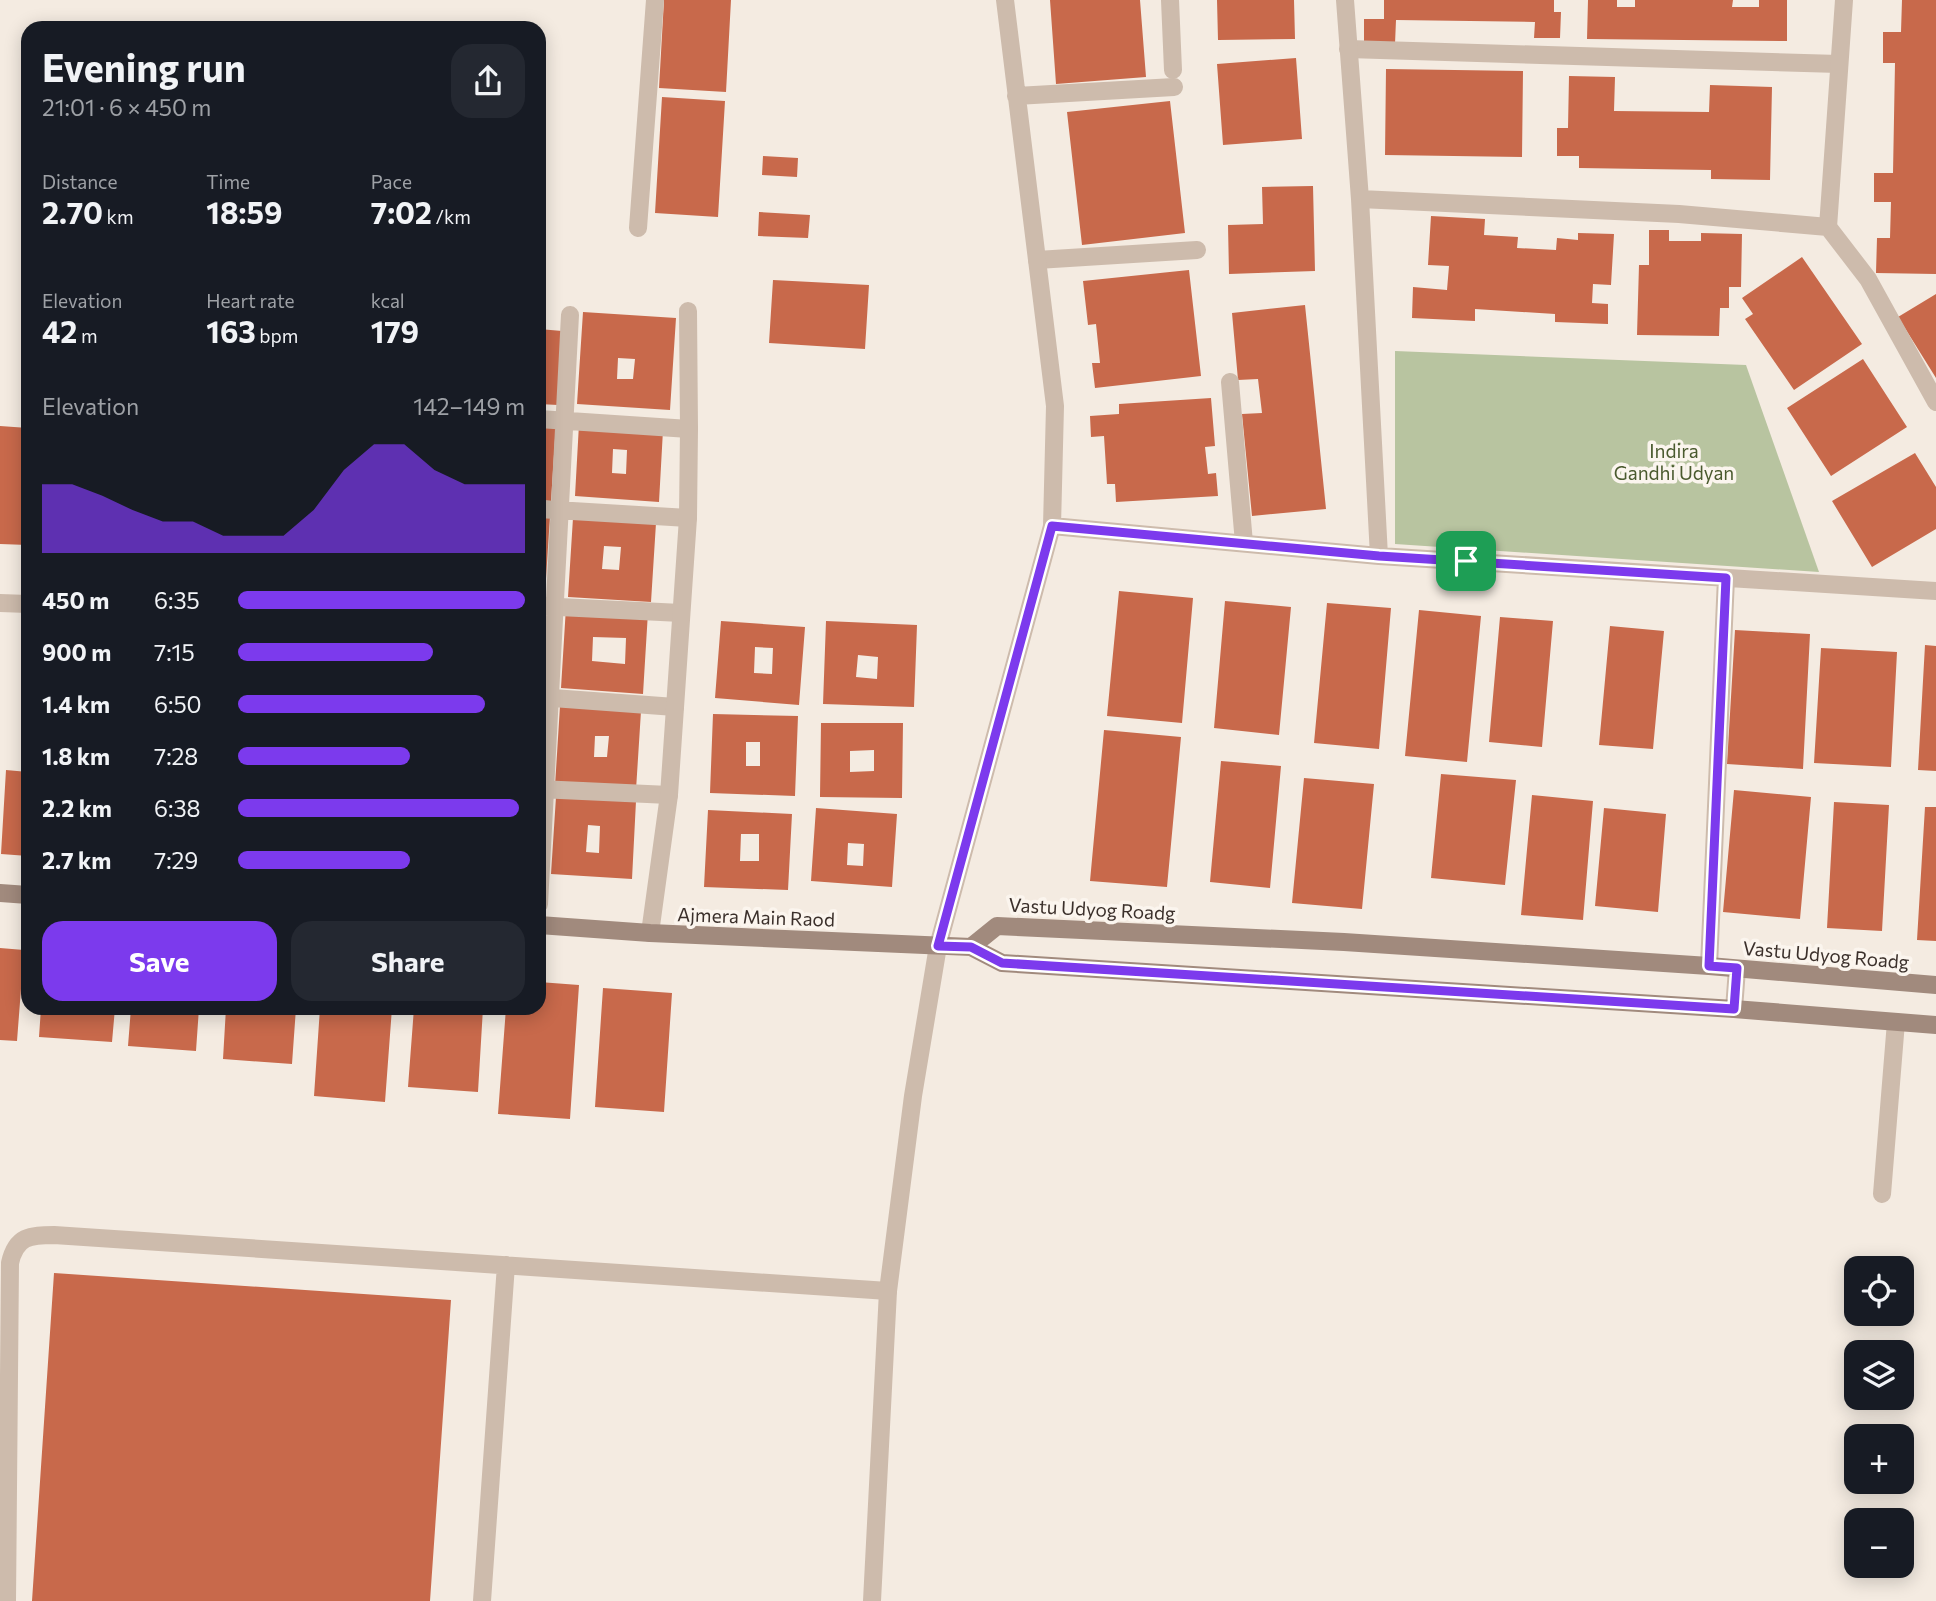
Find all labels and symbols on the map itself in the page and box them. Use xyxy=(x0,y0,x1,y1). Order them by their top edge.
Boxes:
park label: Indira Gandhi Udyan xyxy=(1614,439,1734,484)
pin xyxy=(1436,531,1496,591)
street label: Vastu Udyog Roadg xyxy=(1008,893,1176,924)
street label: Ajmera Main Raod xyxy=(677,902,835,931)
street label: Vastu Udyog Roadg xyxy=(1742,936,1910,973)

